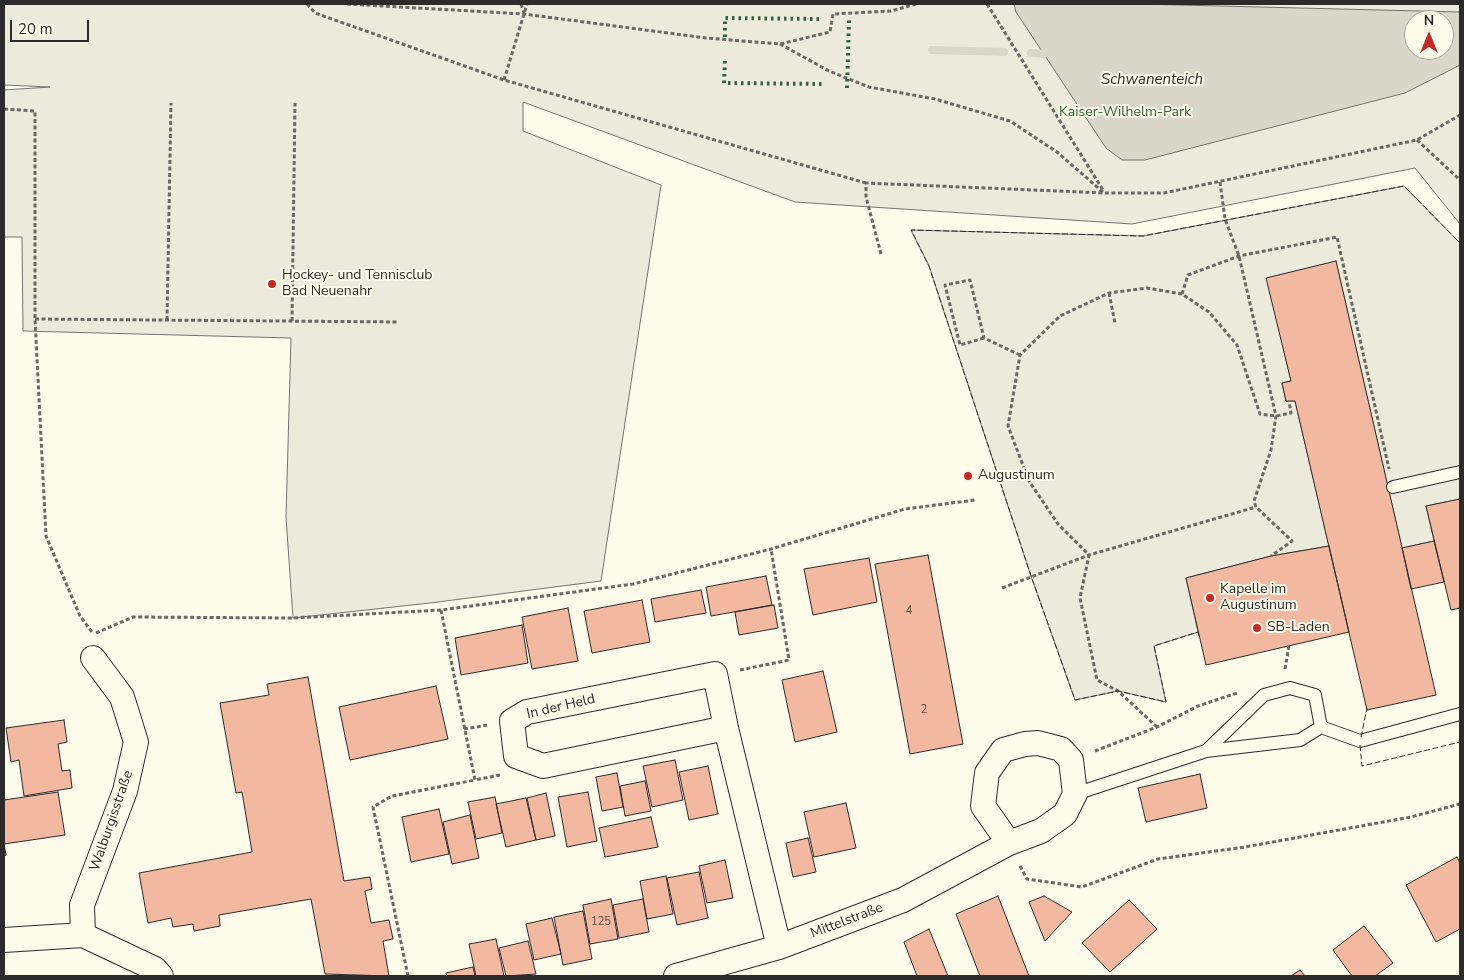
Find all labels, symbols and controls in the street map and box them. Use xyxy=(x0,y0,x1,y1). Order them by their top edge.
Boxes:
scale bar xyxy=(12,10,91,42)
north arrow xyxy=(1404,10,1454,60)
text: N xyxy=(1424,11,1434,30)
text: 20 m xyxy=(18,19,53,39)
water label: Schwanenteich xyxy=(1101,71,1203,89)
park label: Kaiser-Wilhelm-Park xyxy=(1059,105,1191,121)
place label: Hockey- und Tennisclub Bad Neuenahr xyxy=(282,268,432,300)
marker: Hockey- und Tennisclub Bad Neuenahr xyxy=(266,278,278,290)
place label: Augustinum xyxy=(978,468,1055,484)
marker: Augustinum xyxy=(962,470,974,482)
place label: Kapelle im Augustinum xyxy=(1220,582,1297,614)
marker: Kapelle im Augustinum xyxy=(1204,592,1216,604)
house number: 4 xyxy=(906,604,912,618)
place label: SB-Laden xyxy=(1267,620,1330,636)
marker: SB-Laden xyxy=(1251,622,1263,634)
street label: In der Held xyxy=(525,691,597,723)
house number: 2 xyxy=(921,703,927,717)
street label: Walburgisstraße xyxy=(87,768,137,874)
street label: Mittelstraße xyxy=(808,899,886,943)
house number: 125 xyxy=(591,915,611,929)

